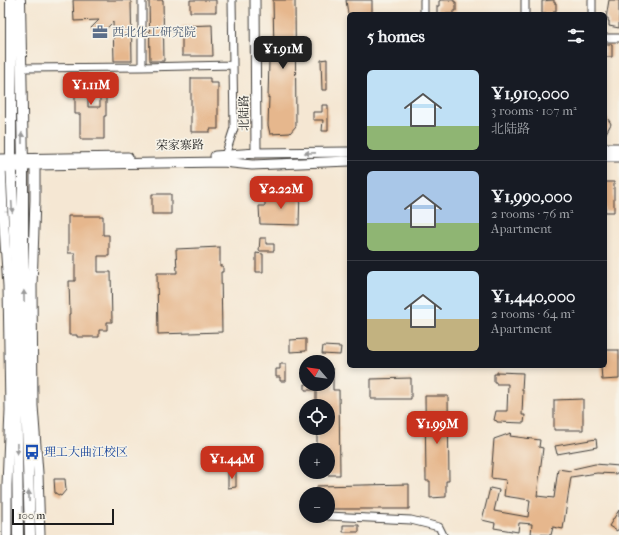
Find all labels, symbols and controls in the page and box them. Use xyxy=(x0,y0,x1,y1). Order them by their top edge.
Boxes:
office icon: 西北化工研究院 xyxy=(91,23,109,41)
place label: 西北化工研究院 xyxy=(112,25,196,39)
icon: filters xyxy=(565,25,587,47)
text: 5 homes xyxy=(367,26,425,46)
pin: ¥1.91M xyxy=(250,36,316,70)
text: ¥1.91M xyxy=(263,41,303,56)
pin: ¥1.11M xyxy=(58,72,124,106)
text: ¥1.11M xyxy=(72,77,110,92)
text: ¥1,910,000 xyxy=(491,83,569,103)
icon: home xyxy=(399,86,447,134)
street label: 北陆路 xyxy=(237,95,251,131)
text: 3 rooms · 107 m² xyxy=(491,103,577,118)
text: 北陆路 xyxy=(491,121,530,136)
one-way arrow xyxy=(19,131,25,144)
street label: 荣家寨路 xyxy=(156,138,204,152)
one-way arrow xyxy=(304,149,316,156)
pin: ¥2.22M xyxy=(248,176,314,210)
text: ¥2.22M xyxy=(259,181,303,196)
text: ¥1,990,000 xyxy=(491,186,572,206)
icon: home xyxy=(399,187,447,235)
one-way arrow xyxy=(9,201,16,213)
text: 2 rooms · 76 m² xyxy=(491,206,573,221)
text: Apartment xyxy=(491,221,552,236)
text: ¥1,440,000 xyxy=(491,286,575,306)
icon: home xyxy=(399,287,447,335)
one-way arrow xyxy=(20,290,27,302)
text: 2 rooms · 64 m² xyxy=(491,306,575,321)
text: Apartment xyxy=(491,321,552,336)
north arrow xyxy=(299,355,335,391)
map controls xyxy=(299,355,335,523)
button: locate xyxy=(299,399,335,435)
pin: ¥1.99M xyxy=(404,411,470,445)
text: ¥1.99M xyxy=(416,416,458,431)
one-way arrow xyxy=(14,443,20,456)
bus stop icon: 理工大曲江校区 xyxy=(23,443,41,461)
button: + xyxy=(299,443,335,479)
place label: 理工大曲江校区 xyxy=(44,445,128,459)
pin: ¥1.44M xyxy=(199,446,265,480)
text: ¥1.44M xyxy=(210,451,254,466)
button: − xyxy=(299,487,335,523)
one-way arrow xyxy=(26,489,32,502)
scale bar xyxy=(12,507,114,526)
text: 100 m xyxy=(18,509,46,522)

